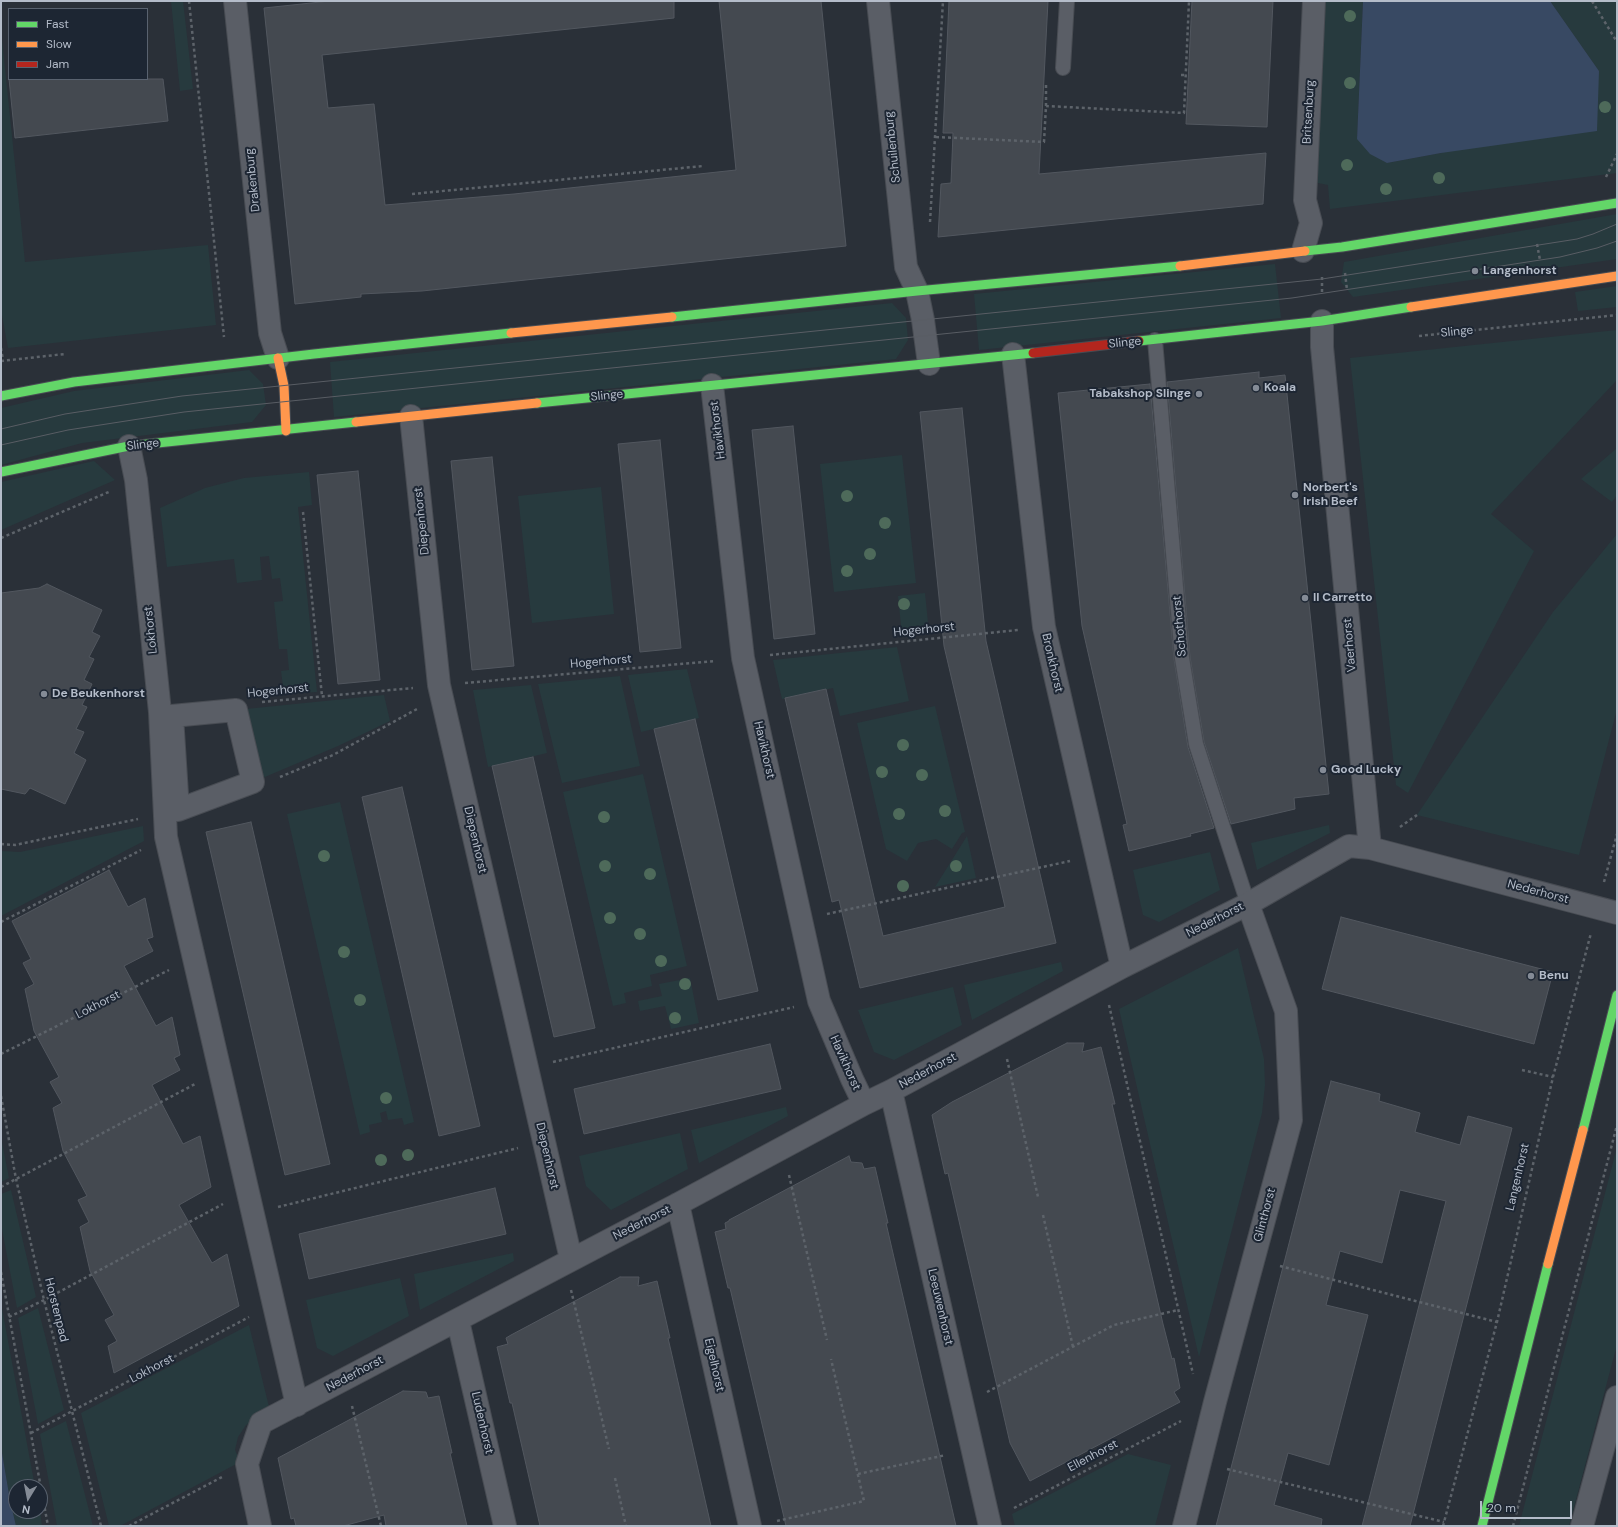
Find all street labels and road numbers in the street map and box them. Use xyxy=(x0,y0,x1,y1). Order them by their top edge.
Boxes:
street label: Britsenburg xyxy=(1300,79,1318,145)
street label: Schuilenburg xyxy=(882,110,904,184)
street label: Drakenburg xyxy=(242,147,264,213)
street label: Slinge xyxy=(1440,323,1474,341)
street label: Slinge xyxy=(1108,334,1142,352)
street label: Slinge xyxy=(590,387,624,405)
street label: Havikhorst xyxy=(707,400,729,460)
street label: Slinge xyxy=(126,436,160,454)
street label: Diepenhorst xyxy=(411,486,433,556)
street label: Schothorst xyxy=(1170,595,1190,657)
street label: Lokhorst xyxy=(141,605,161,655)
street label: Vaerhorst xyxy=(1340,617,1360,673)
street label: Hogerhorst xyxy=(893,620,955,640)
street label: Bronkhorst xyxy=(1038,632,1066,694)
street label: Hogerhorst xyxy=(570,652,632,672)
street label: Hogerhorst xyxy=(247,681,309,701)
street label: Havikhorst xyxy=(750,720,778,780)
street label: Diepenhorst xyxy=(460,805,490,875)
street label: Nederhorst xyxy=(1506,877,1570,907)
street label: Nederhorst xyxy=(1184,899,1246,941)
street label: Lokhorst xyxy=(73,988,123,1022)
street label: Havikhorst xyxy=(826,1033,864,1093)
street label: Nederhorst xyxy=(897,1050,959,1092)
street label: Diepenhorst xyxy=(532,1121,562,1191)
street label: Langenhorst xyxy=(1503,1142,1533,1212)
street label: Glinthorst xyxy=(1251,1186,1279,1244)
street label: Nederhorst xyxy=(611,1202,673,1244)
street label: Leeuwenhorst xyxy=(924,1267,956,1347)
street label: Horstenpad xyxy=(41,1277,71,1343)
street label: Eigelhorst xyxy=(701,1337,727,1393)
street label: Lokhorst xyxy=(127,1351,177,1387)
street label: Nederhorst xyxy=(324,1353,386,1395)
street label: Ludenhorst xyxy=(468,1391,496,1455)
street label: Ellenhorst xyxy=(1065,1437,1121,1475)

